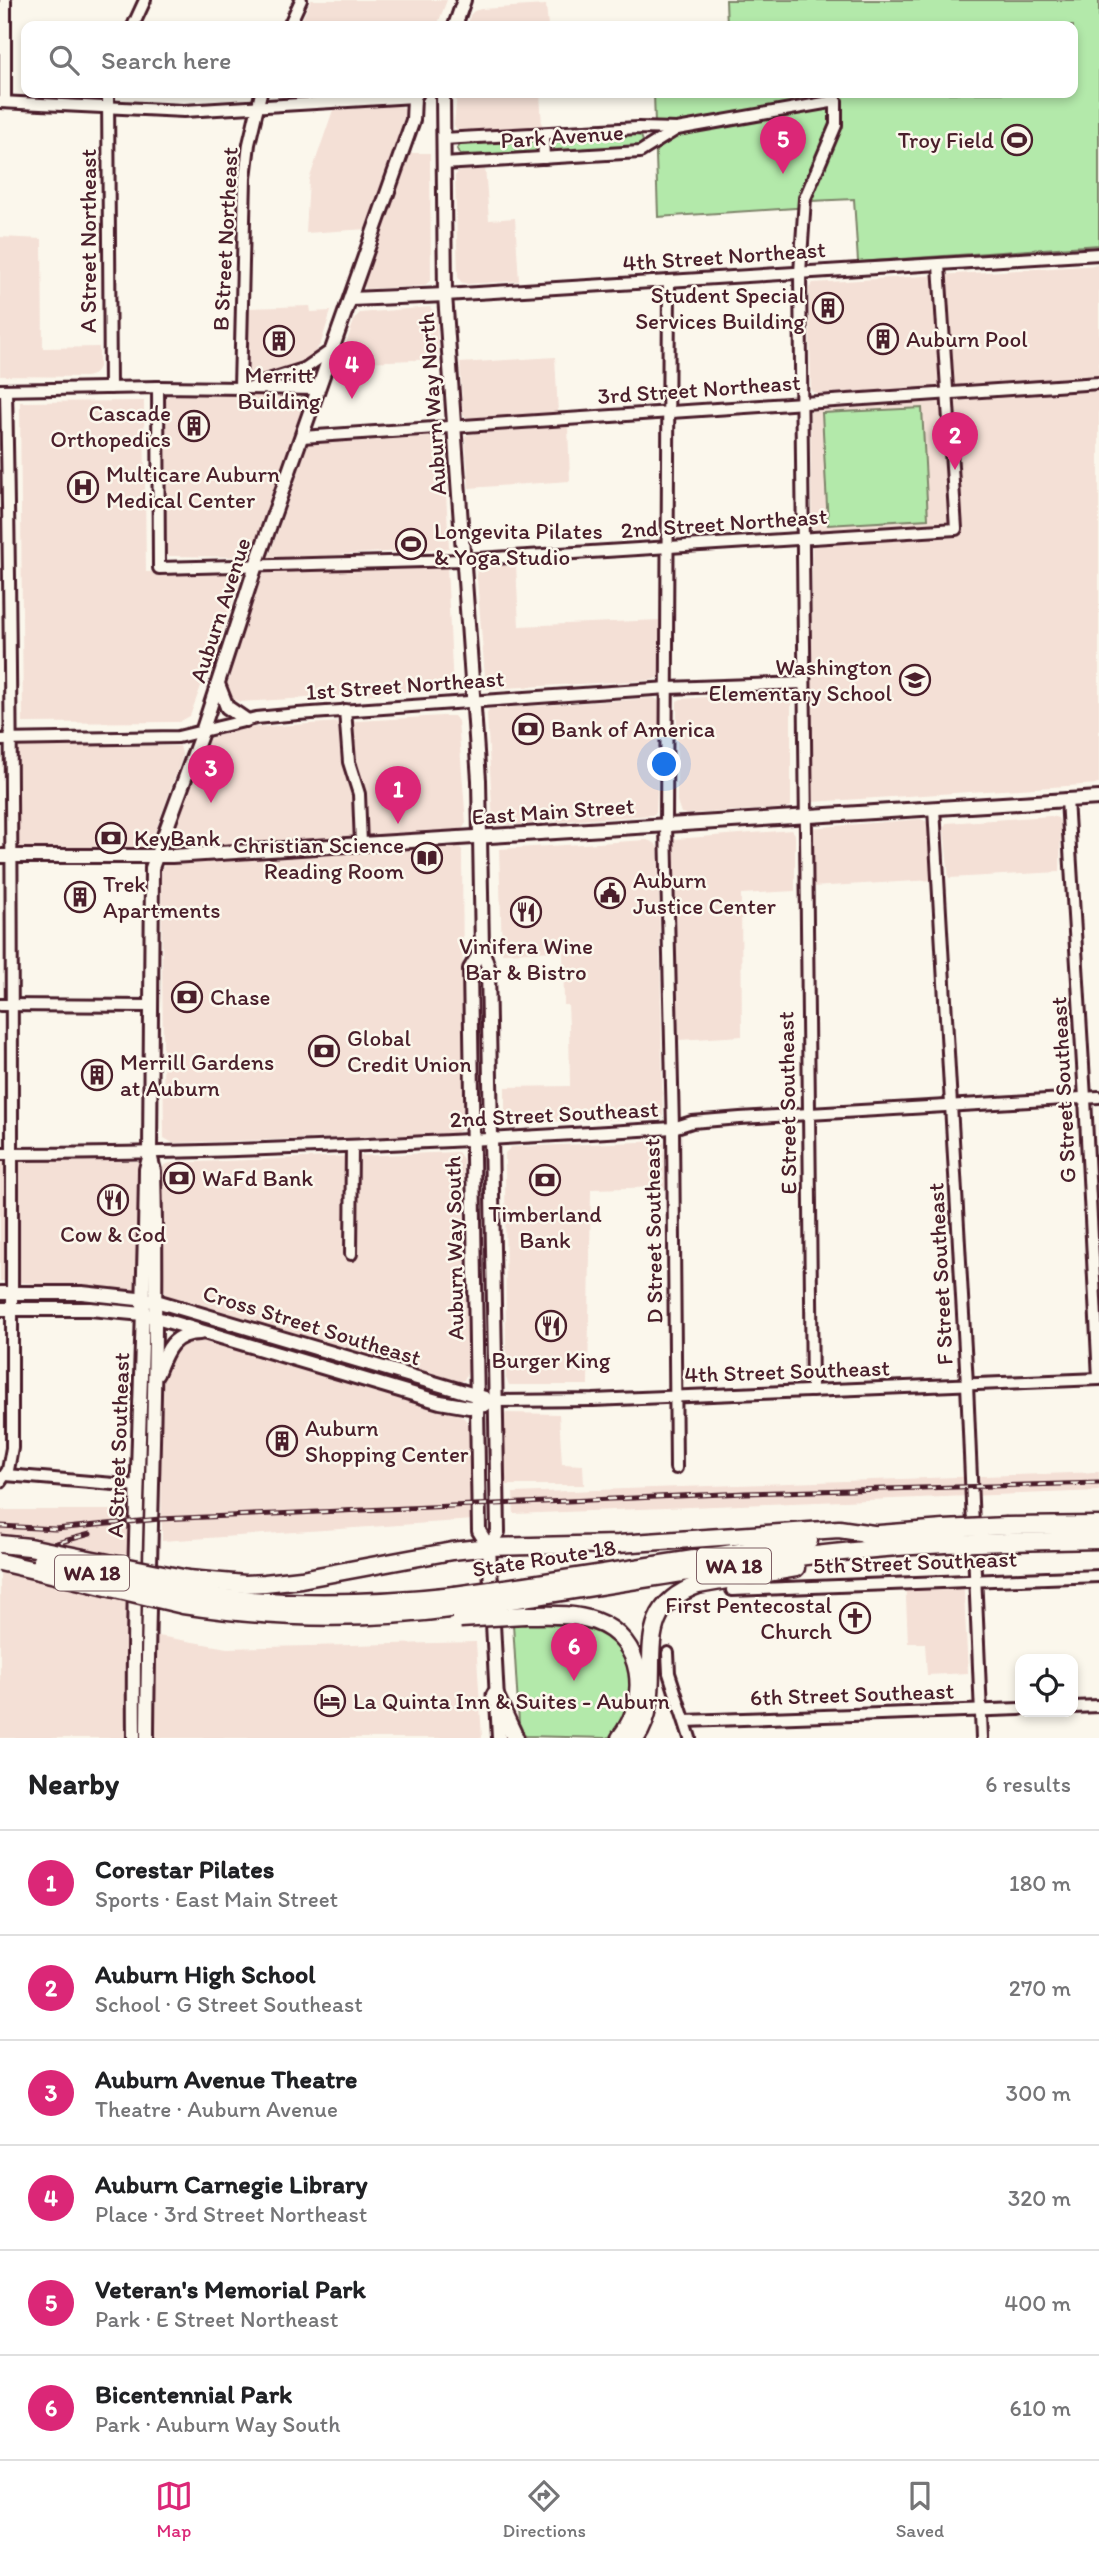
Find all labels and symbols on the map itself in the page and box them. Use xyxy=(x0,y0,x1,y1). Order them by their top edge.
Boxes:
pin: 5 xyxy=(760,116,806,174)
street label: Park Avenue xyxy=(499,118,625,154)
sports icon: Troy Field xyxy=(1000,123,1034,157)
place label: Troy Field xyxy=(898,126,994,154)
street label: B Street Northeast xyxy=(206,146,244,332)
street label: A Street Northeast xyxy=(74,149,102,333)
street label: 4th Street Northeast xyxy=(621,235,827,277)
place label: Student Special Services Building xyxy=(635,281,805,335)
building icon: Student Special Services Building xyxy=(811,291,845,325)
street label: Auburn Way North xyxy=(412,311,452,496)
building icon: Auburn Pool xyxy=(866,322,900,356)
building icon: Merritt Building xyxy=(262,324,296,358)
place label: Auburn Pool xyxy=(906,325,1028,353)
pin: 4 xyxy=(329,341,375,399)
place label: Merritt Building xyxy=(238,361,321,415)
street label: 3rd Street Northeast xyxy=(596,368,802,410)
place label: Cascade Orthopedics xyxy=(50,399,171,453)
building icon: Cascade Orthopedics xyxy=(177,409,211,443)
pin: 2 xyxy=(932,412,978,470)
place label: Multicare Auburn Medical Center xyxy=(106,460,280,514)
hospital icon: Multicare Auburn Medical Center xyxy=(66,470,100,504)
street label: 2nd Street Northeast xyxy=(620,502,828,544)
place label: Longevita Pilates & Yoga Studio xyxy=(434,517,603,571)
sports icon: Longevita Pilates & Yoga Studio xyxy=(394,527,428,561)
street label: Auburn Avenue xyxy=(183,534,257,686)
place label: Washington Elementary School xyxy=(709,653,892,707)
school or university icon: Washington Elementary School xyxy=(898,663,932,697)
street label: 1st Street Northeast xyxy=(305,664,505,706)
bank icon: Bank of America xyxy=(511,712,545,746)
place label: Bank of America xyxy=(551,715,715,743)
pin: 3 xyxy=(188,745,234,803)
your location xyxy=(647,747,681,781)
pin: 1 xyxy=(375,766,421,824)
street label: East Main Street xyxy=(471,791,636,831)
bank icon: KeyBank xyxy=(94,821,128,855)
place label: KeyBank xyxy=(134,824,220,852)
place label: Christian Science Reading Room xyxy=(233,831,404,885)
library icon: Christian Science Reading Room xyxy=(410,841,444,875)
place label: Auburn Justice Center xyxy=(633,866,776,920)
place label: Trek Apartments xyxy=(103,870,221,924)
public building icon: Auburn Justice Center xyxy=(593,876,627,910)
building icon: Trek Apartments xyxy=(63,880,97,914)
restaurant icon: Vinifera Wine Bar & Bistro xyxy=(509,895,543,929)
place label: Vinifera Wine Bar & Bistro xyxy=(459,932,593,986)
bank icon: Chase xyxy=(170,980,204,1014)
place label: Chase xyxy=(210,983,270,1011)
street label: G Street Southeast xyxy=(1044,996,1082,1184)
street label: E Street Southeast xyxy=(771,1011,803,1195)
place label: Global Credit Union xyxy=(347,1024,472,1078)
bank icon: Global Credit Union xyxy=(307,1034,341,1068)
place label: Merrill Gardens at Auburn xyxy=(120,1048,274,1102)
building icon: Merrill Gardens at Auburn xyxy=(80,1058,114,1092)
street label: 2nd Street Southeast xyxy=(449,1095,659,1133)
street label: D Street Southeast xyxy=(637,1138,669,1324)
street label: Auburn Way South xyxy=(438,1156,470,1340)
bank icon: WaFd Bank xyxy=(162,1161,196,1195)
bank icon: Timberland Bank xyxy=(528,1163,562,1197)
place label: WaFd Bank xyxy=(202,1164,313,1192)
street label: F Street Southeast xyxy=(921,1182,959,1366)
restaurant icon: Cow & Cod xyxy=(96,1183,130,1217)
place label: Timberland Bank xyxy=(488,1200,602,1254)
place label: Cow & Cod xyxy=(60,1220,166,1248)
street label: Cross Street Southeast xyxy=(199,1278,425,1372)
restaurant icon: Burger King xyxy=(534,1309,568,1343)
place label: Burger King xyxy=(492,1346,611,1374)
street label: A Street Southeast xyxy=(101,1352,135,1538)
street label: 4th Street Southeast xyxy=(684,1353,891,1389)
place label: Auburn Shopping Center xyxy=(305,1414,469,1468)
building icon: Auburn Shopping Center xyxy=(265,1424,299,1458)
street label: State Route 18 xyxy=(470,1533,618,1583)
street label: 5th Street Southeast xyxy=(813,1544,1018,1580)
road number: WA 18 xyxy=(697,1548,771,1584)
road number: WA 18 xyxy=(55,1556,129,1590)
place label: First Pentecostal Church xyxy=(665,1591,833,1645)
church icon: First Pentecostal Church xyxy=(838,1601,872,1635)
pin: 6 xyxy=(551,1623,597,1681)
street label: 6th Street Southeast xyxy=(749,1676,955,1712)
hotel icon: La Quinta Inn & Suites - Auburn xyxy=(313,1684,347,1718)
place label: La Quinta Inn & Suites - Auburn xyxy=(353,1687,670,1715)

